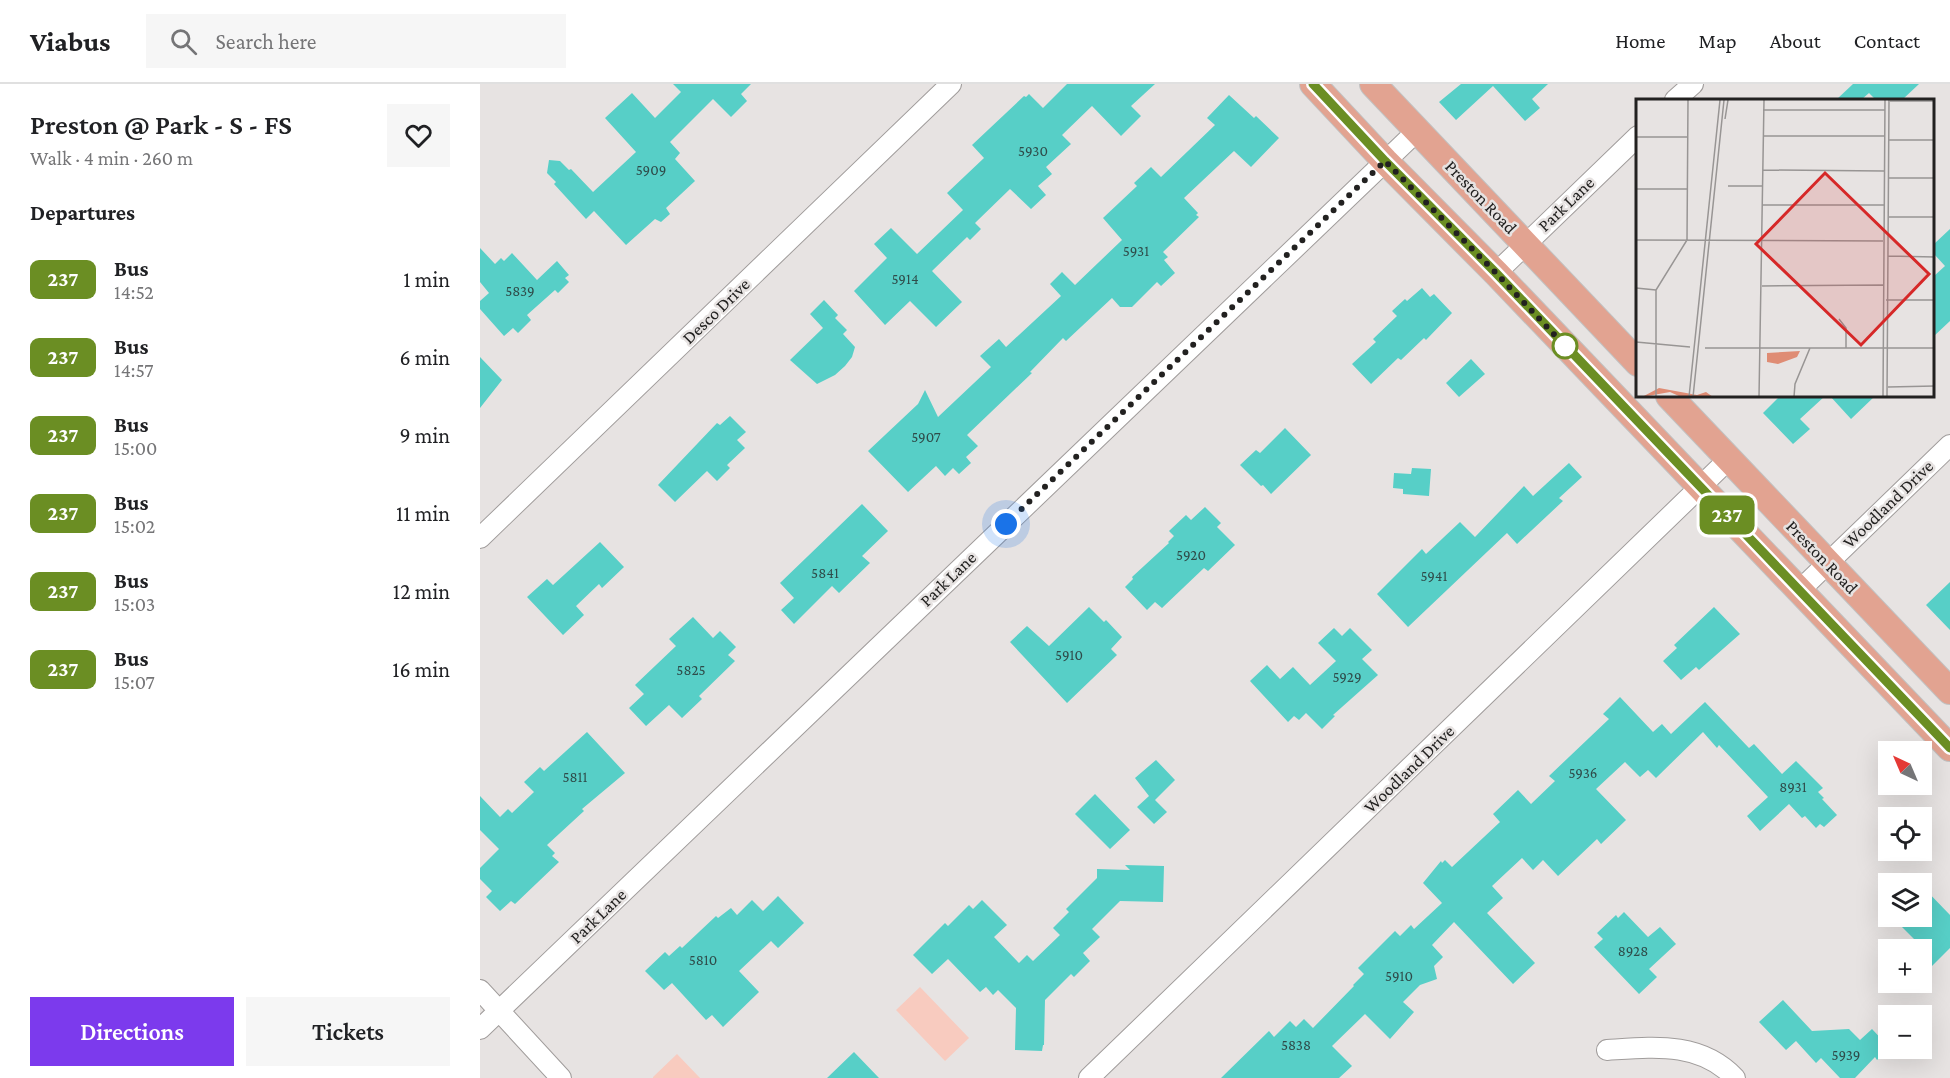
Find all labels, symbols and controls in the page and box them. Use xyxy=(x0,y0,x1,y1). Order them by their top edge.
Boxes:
search box xyxy=(146,14,566,68)
icon: search xyxy=(167,25,200,58)
text: Viabus xyxy=(30,26,110,57)
text: Search here xyxy=(215,29,316,54)
text: Home xyxy=(1615,29,1665,53)
text: Map xyxy=(1698,29,1737,53)
text: About xyxy=(1770,29,1821,53)
text: Contact xyxy=(1854,29,1920,53)
inset map xyxy=(1636,99,1935,398)
button: heart xyxy=(387,104,450,167)
text: Preston @ Park - S - FS xyxy=(30,109,292,140)
house number: 5930 xyxy=(1018,143,1048,159)
text: Walk · 4 min · 260 m xyxy=(30,147,193,169)
street label: Preston Road xyxy=(1441,156,1521,238)
house number: 5909 xyxy=(636,162,666,178)
street label: Park Lane xyxy=(1534,172,1598,236)
text: Departures xyxy=(30,200,135,225)
house number: 5931 xyxy=(1123,243,1149,259)
text: Bus xyxy=(114,256,148,281)
text: 237 xyxy=(48,267,78,291)
text: 1 min xyxy=(403,267,450,292)
house number: 5914 xyxy=(891,271,919,287)
street label: Desco Drive xyxy=(678,274,754,348)
text: 14:52 xyxy=(114,281,154,303)
house number: 5839 xyxy=(505,283,535,299)
unlabelled marker xyxy=(1552,333,1578,359)
text: Bus xyxy=(114,334,148,359)
text: 237 xyxy=(48,345,78,369)
text: 6 min xyxy=(399,345,450,370)
text: 14:57 xyxy=(114,359,154,381)
text: Bus xyxy=(114,412,148,437)
text: 237 xyxy=(48,423,78,447)
text: 9 min xyxy=(399,423,450,448)
house number: 5907 xyxy=(911,429,941,445)
text: 15:00 xyxy=(114,437,157,459)
street label: Woodland Drive xyxy=(1839,456,1937,552)
text: Bus xyxy=(114,490,148,515)
line badge: 237 xyxy=(1692,496,1762,534)
text: 237 xyxy=(48,501,78,525)
text: 11 min xyxy=(396,501,450,526)
text: 237 xyxy=(1712,503,1742,527)
your location xyxy=(991,509,1021,539)
text: 15:02 xyxy=(114,515,155,537)
street label: Preston Road xyxy=(1782,516,1862,598)
street label: Park Lane xyxy=(916,547,980,611)
house number: 5920 xyxy=(1176,547,1206,563)
house number: 5841 xyxy=(811,565,839,581)
text: Bus xyxy=(114,568,148,593)
house number: 5941 xyxy=(1421,568,1448,584)
text: 237 xyxy=(48,579,78,603)
text: 12 min xyxy=(393,579,450,604)
text: 15:03 xyxy=(114,593,155,615)
text: Bus xyxy=(114,646,148,671)
house number: 5910 xyxy=(1055,647,1083,663)
text: 237 xyxy=(48,657,78,681)
text: 16 min xyxy=(392,657,450,682)
house number: 5825 xyxy=(676,662,706,678)
house number: 5929 xyxy=(1332,669,1362,685)
text: 15:07 xyxy=(114,671,155,693)
street label: Woodland Drive xyxy=(1360,721,1458,817)
north arrow xyxy=(1878,741,1932,795)
map controls xyxy=(1878,741,1932,1059)
house number: 5936 xyxy=(1569,765,1598,781)
house number: 5811 xyxy=(562,769,588,785)
house number: 8931 xyxy=(1779,779,1807,795)
button: locate xyxy=(1878,807,1932,861)
button: layers xyxy=(1878,873,1932,927)
street label: Park Lane xyxy=(566,884,630,948)
button: + xyxy=(1878,939,1932,993)
house number: 8928 xyxy=(1618,943,1648,959)
house number: 5810 xyxy=(689,952,717,968)
house number: 5910 xyxy=(1385,968,1413,984)
button: Directions xyxy=(30,997,234,1066)
button: Tickets xyxy=(246,997,450,1066)
button: − xyxy=(1878,1005,1932,1059)
house number: 5838 xyxy=(1281,1037,1311,1053)
house number: 5939 xyxy=(1832,1047,1860,1063)

